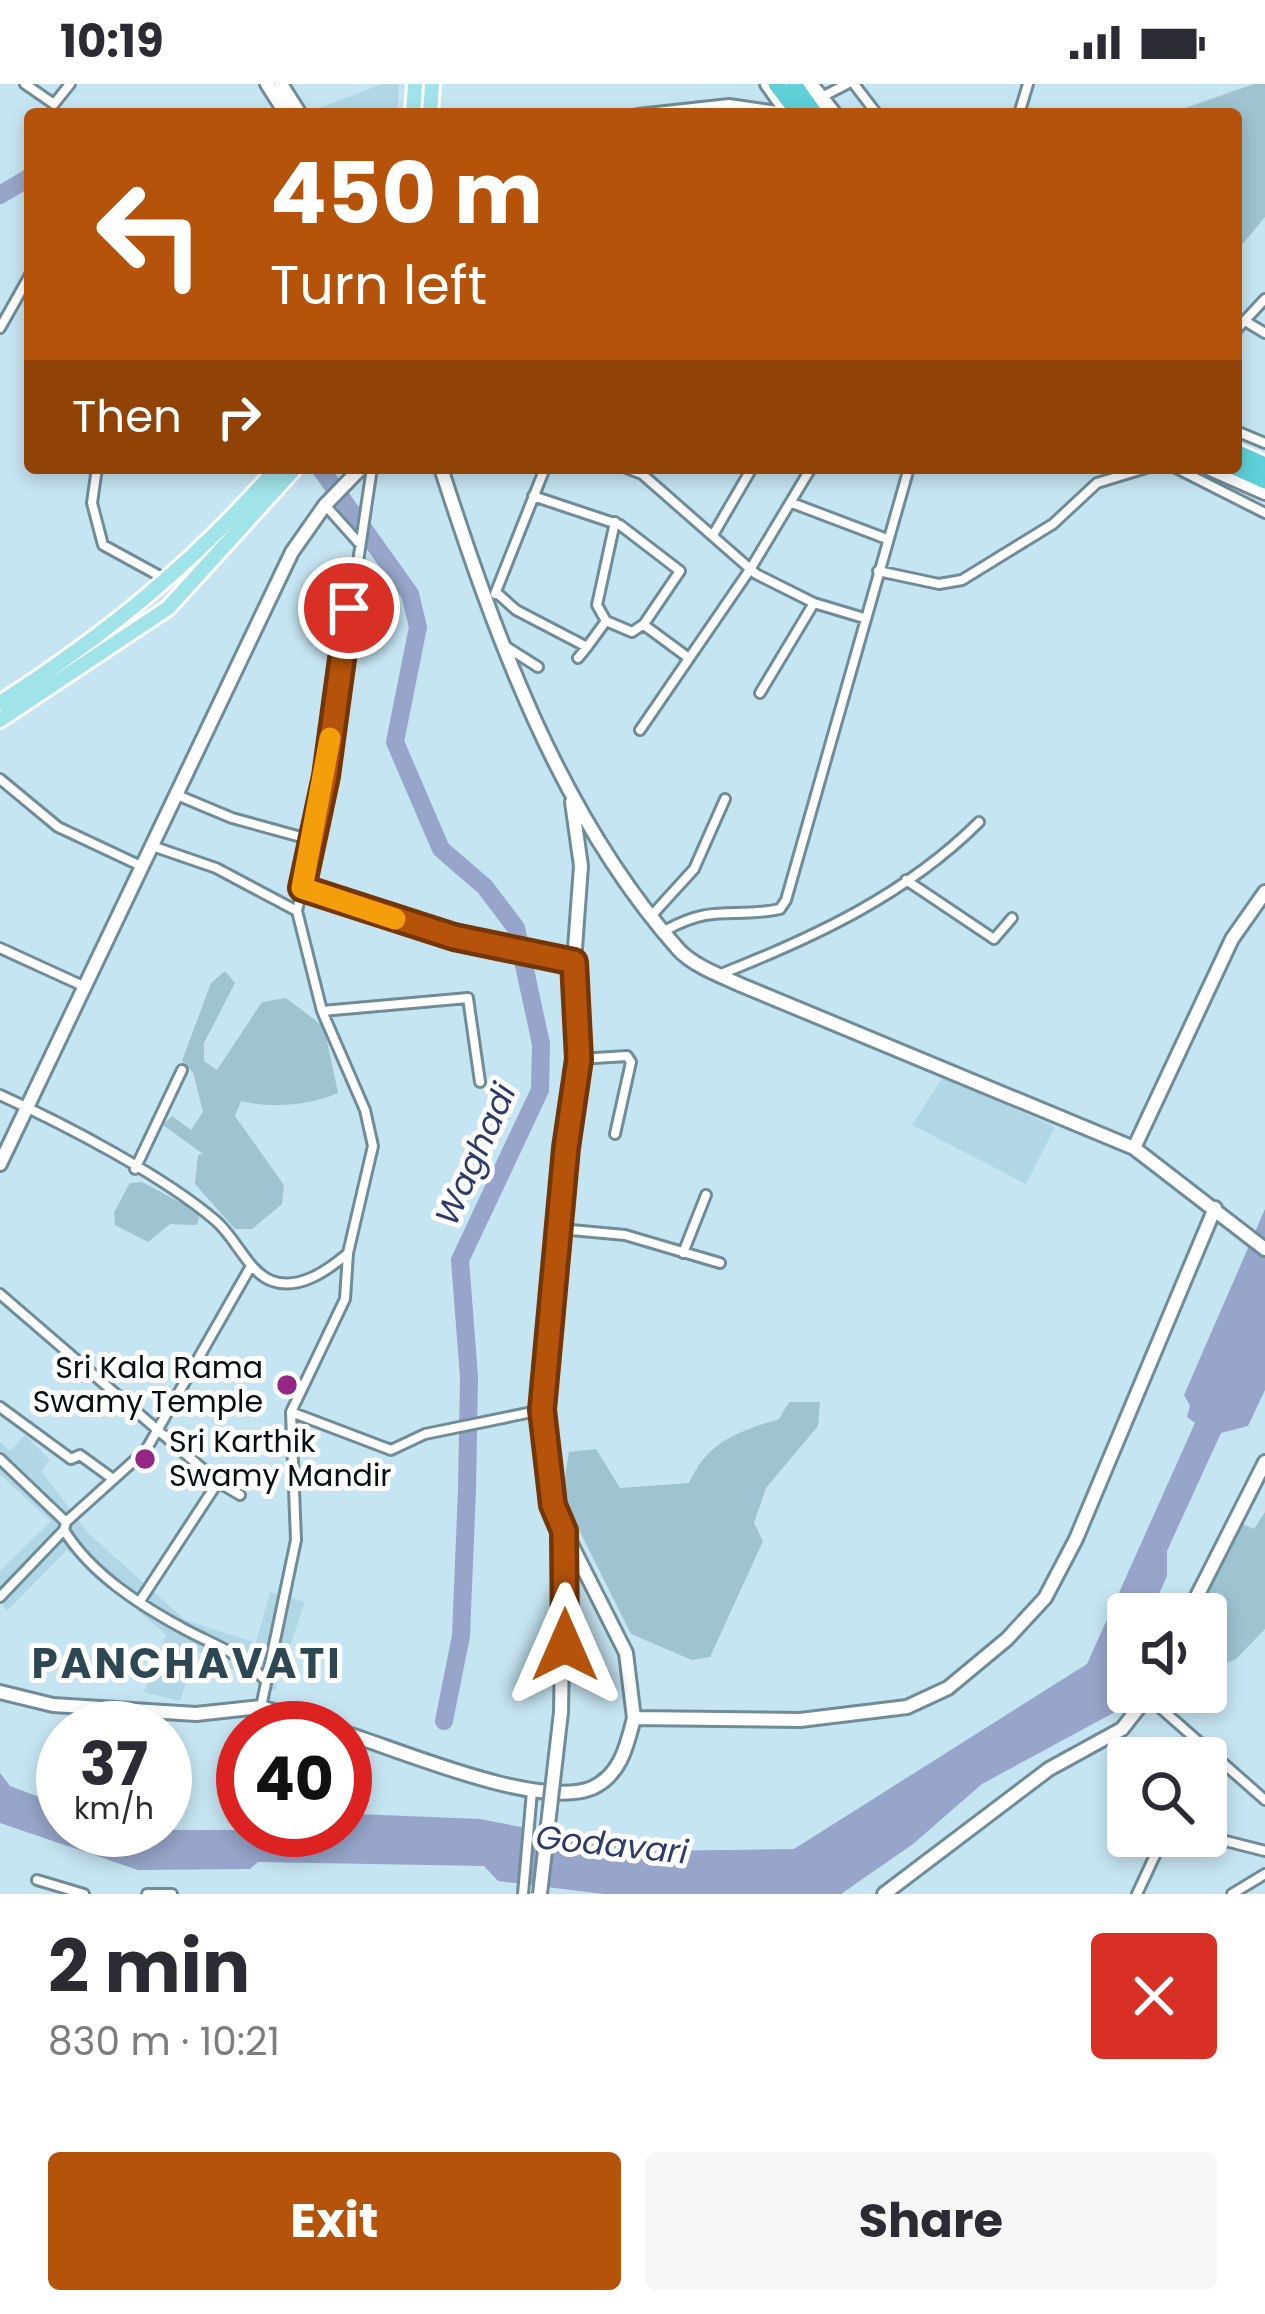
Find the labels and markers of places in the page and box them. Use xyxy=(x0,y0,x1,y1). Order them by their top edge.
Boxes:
pin xyxy=(298,557,400,659)
place label: Sri Kala Rama Swamy Temple xyxy=(33,1346,263,1423)
marker: Sri Kala Rama Swamy Temple xyxy=(274,1372,300,1398)
place label: Sri Karthik Swamy Mandir xyxy=(169,1420,391,1497)
marker: Sri Karthik Swamy Mandir xyxy=(132,1446,158,1472)

